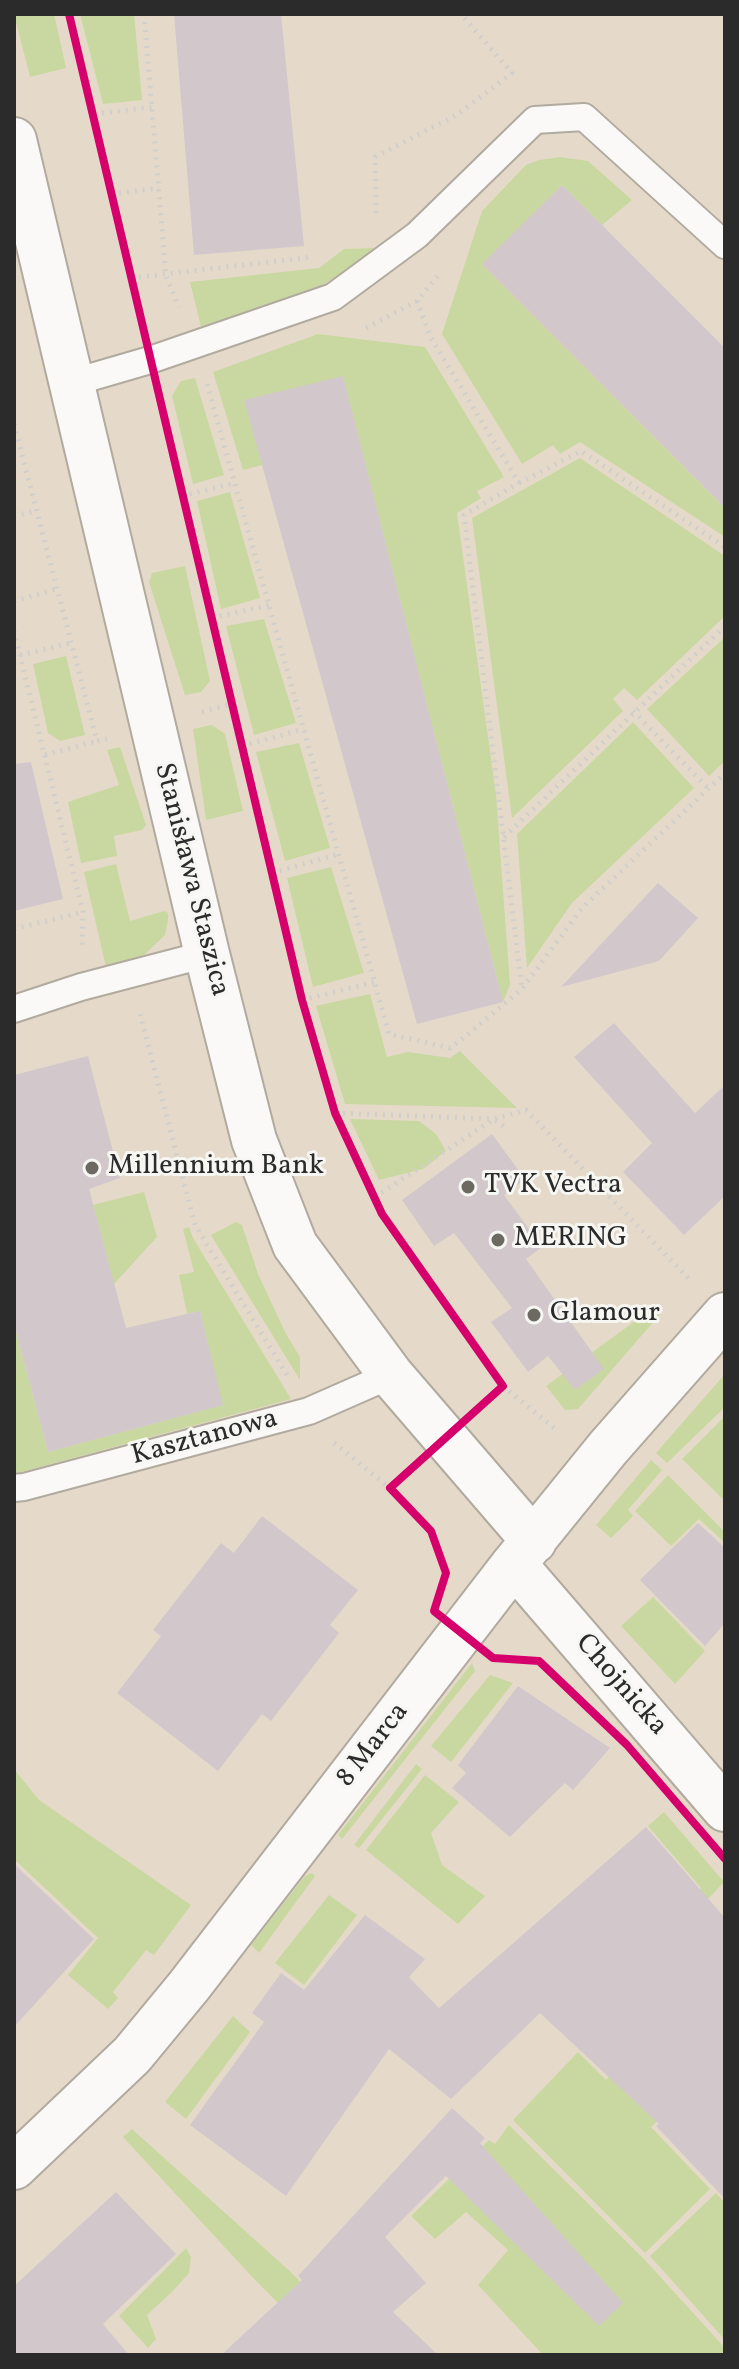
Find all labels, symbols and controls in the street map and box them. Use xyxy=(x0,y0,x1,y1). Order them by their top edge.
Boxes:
street label: Stanisława Staszica xyxy=(145,760,235,1000)
place label: Millennium Bank xyxy=(108,1151,324,1185)
marker: Millennium Bank xyxy=(83,1159,101,1177)
place label: TVK Vectra xyxy=(484,1170,622,1204)
marker: TVK Vectra xyxy=(459,1178,477,1196)
place label: MERING xyxy=(514,1223,627,1257)
marker: MERING xyxy=(489,1231,507,1249)
place label: Glamour xyxy=(550,1298,660,1332)
marker: Glamour xyxy=(525,1306,543,1324)
street label: Kasztanowa xyxy=(128,1403,282,1475)
street label: Chojnicka xyxy=(567,1628,673,1744)
street label: 8 Marca xyxy=(331,1697,417,1795)

